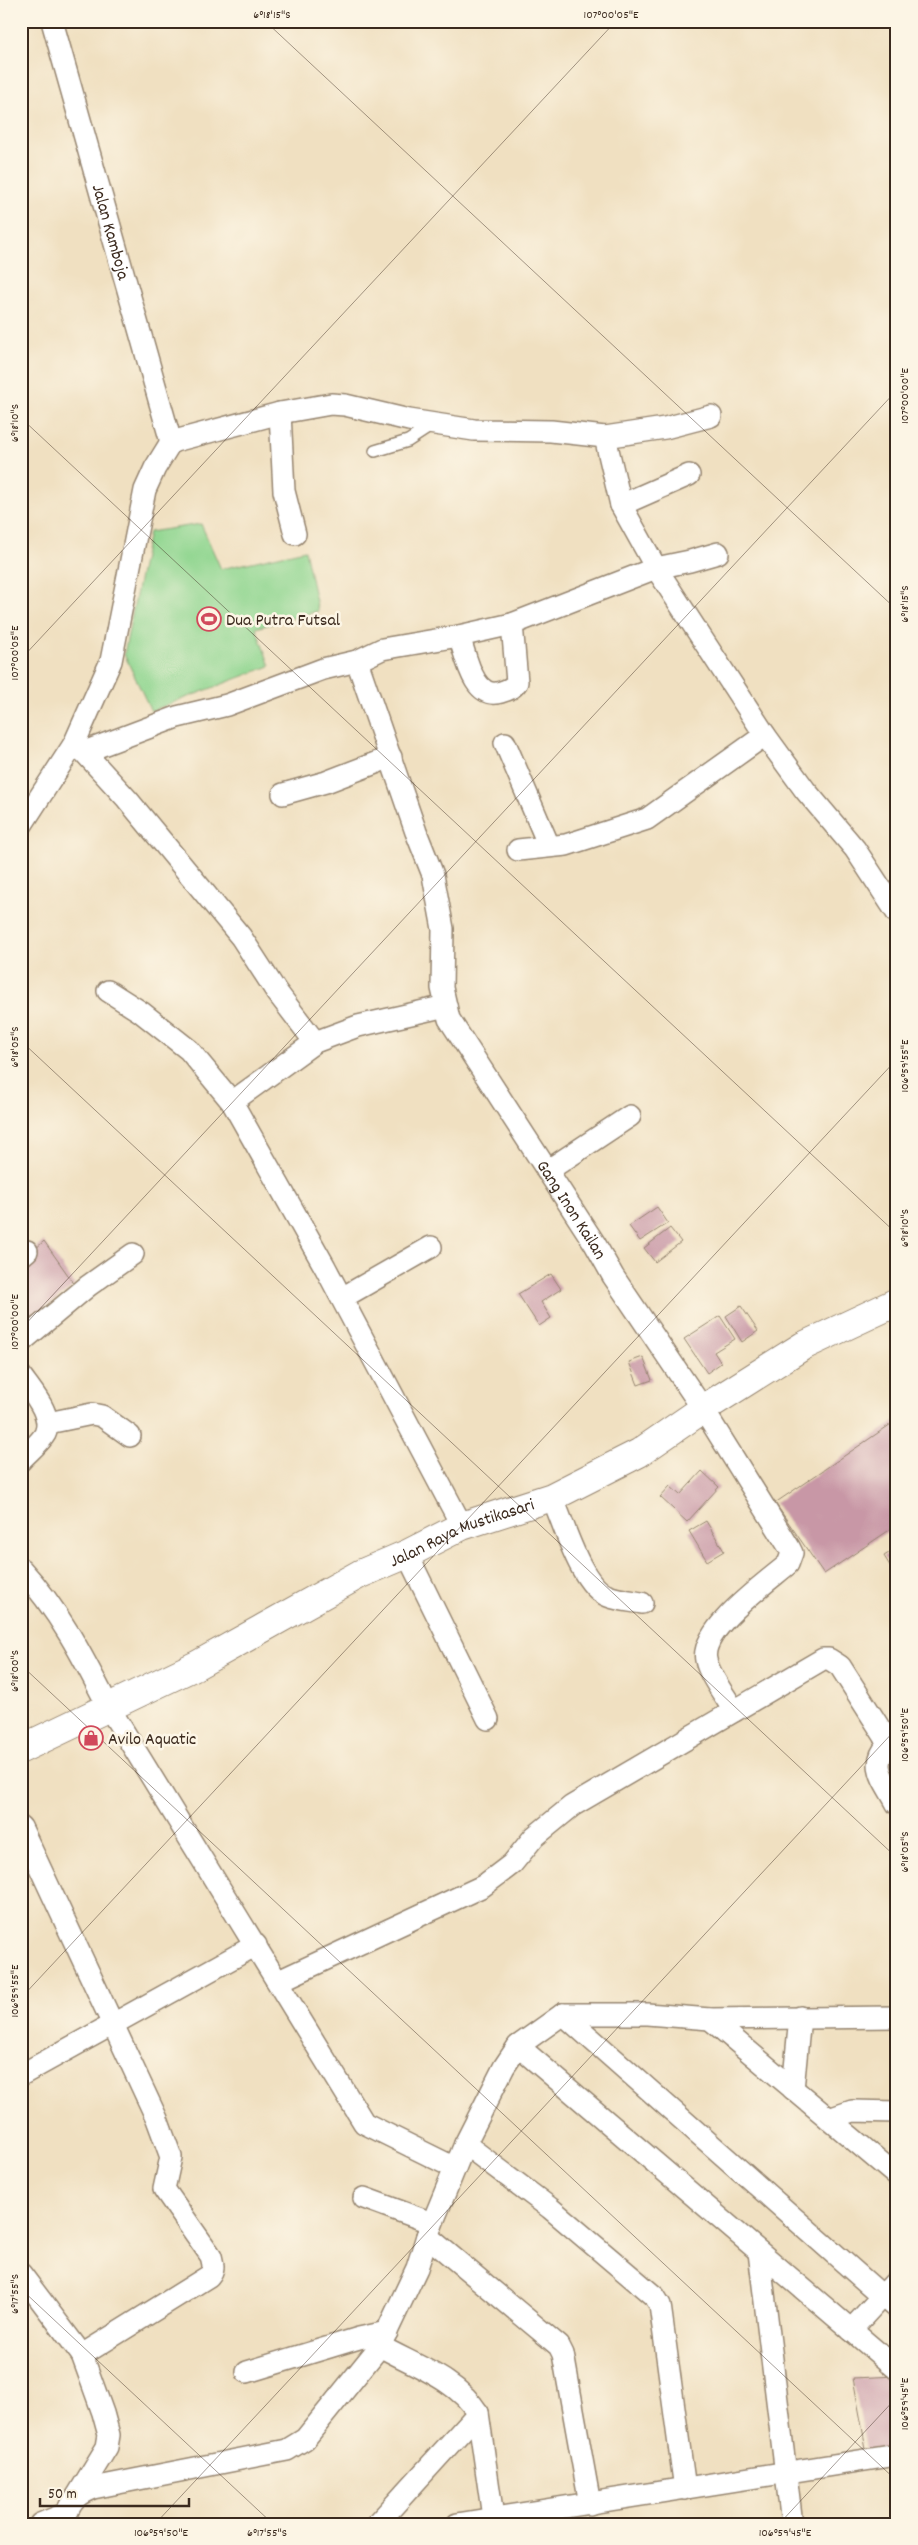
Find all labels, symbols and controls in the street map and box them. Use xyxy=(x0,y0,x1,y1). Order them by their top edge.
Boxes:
text: 6°18'15"S xyxy=(253,7,291,24)
text: 107°00'05"E xyxy=(584,7,639,24)
street label: Jalan Kamboja xyxy=(84,182,135,284)
text: 107°00'00"E xyxy=(897,368,914,424)
text: 6°18'10"S xyxy=(7,404,24,442)
text: 6°18'15"S xyxy=(897,585,914,623)
sports icon: Dua Putra Futsal xyxy=(196,606,222,632)
place label: Dua Putra Futsal xyxy=(226,609,341,634)
text: 107°00'05"E xyxy=(7,625,24,680)
text: 6°18'05"S xyxy=(7,1026,24,1068)
text: 106°59'55"E xyxy=(897,1039,914,1093)
street label: Gang Inon Kailan xyxy=(529,1156,611,1265)
text: 6°18'10"S xyxy=(897,1209,914,1247)
text: 107°00'00"E xyxy=(7,1294,24,1350)
street label: Jalan Raya Mustikasari xyxy=(386,1493,538,1575)
text: 6°18'00"S xyxy=(7,1650,24,1692)
text: 106°59'50"E xyxy=(897,1707,914,1762)
shop icon: Avilo Aquatic xyxy=(78,1725,104,1751)
place label: Avilo Aquatic xyxy=(108,1728,196,1753)
text: 6°18'05"S xyxy=(897,1831,914,1873)
text: 106°59'55"E xyxy=(7,1964,24,2018)
text: 6°17'55"S xyxy=(7,2274,24,2314)
text: 106°59'45"E xyxy=(897,2377,914,2430)
scale bar xyxy=(40,2475,189,2507)
text: 50 m xyxy=(48,2484,77,2506)
text: 106°59'50"E xyxy=(134,2525,189,2542)
text: 6°17'55"S xyxy=(247,2525,287,2542)
text: 106°59'45"E xyxy=(759,2525,812,2542)

